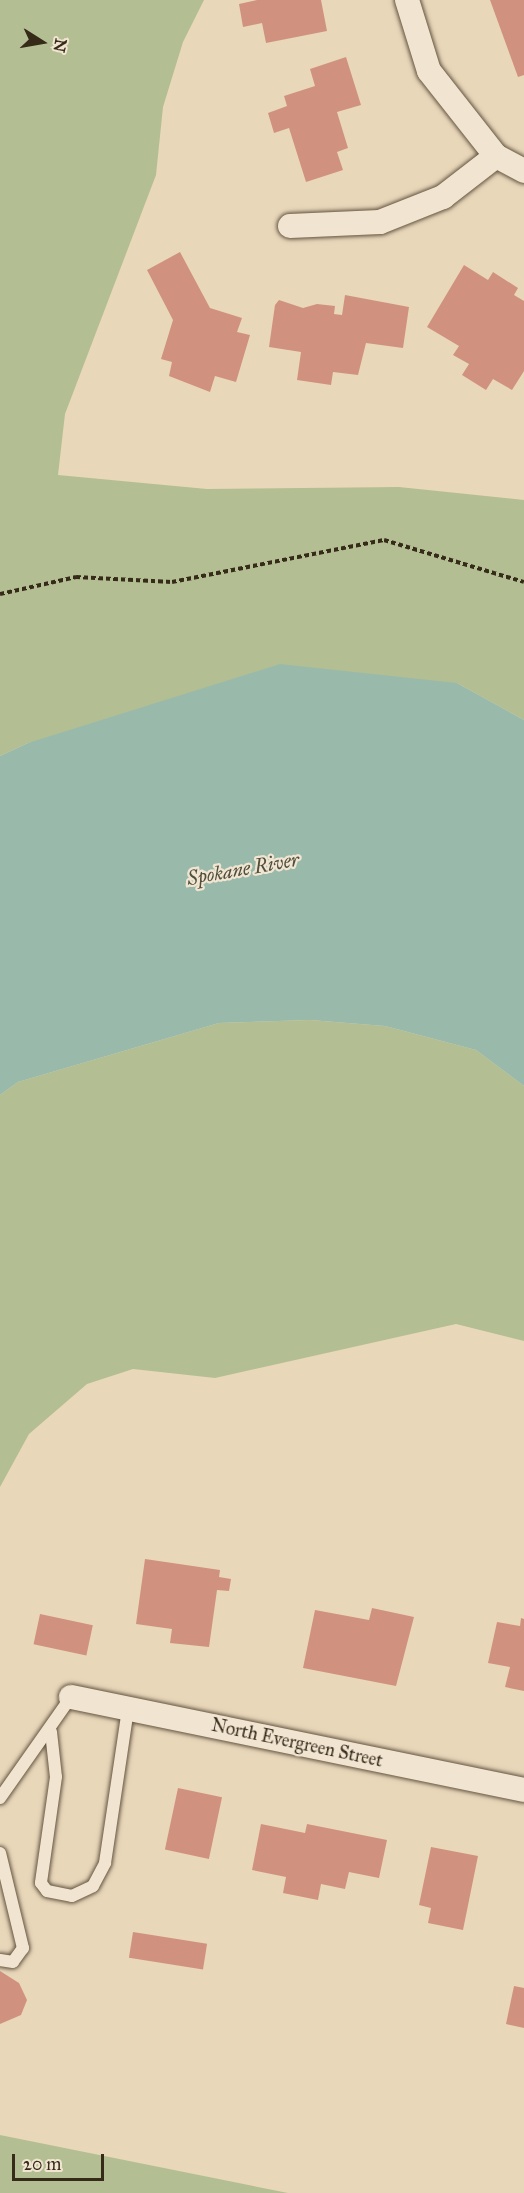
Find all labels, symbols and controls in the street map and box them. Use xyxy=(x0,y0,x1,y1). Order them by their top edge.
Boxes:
north arrow xyxy=(12,12,72,72)
text: N xyxy=(50,37,71,54)
water label: Spokane River xyxy=(185,847,301,891)
street label: North Evergreen Street xyxy=(209,1714,385,1772)
scale bar xyxy=(15,2142,106,2180)
text: 20 m xyxy=(23,2153,61,2175)

